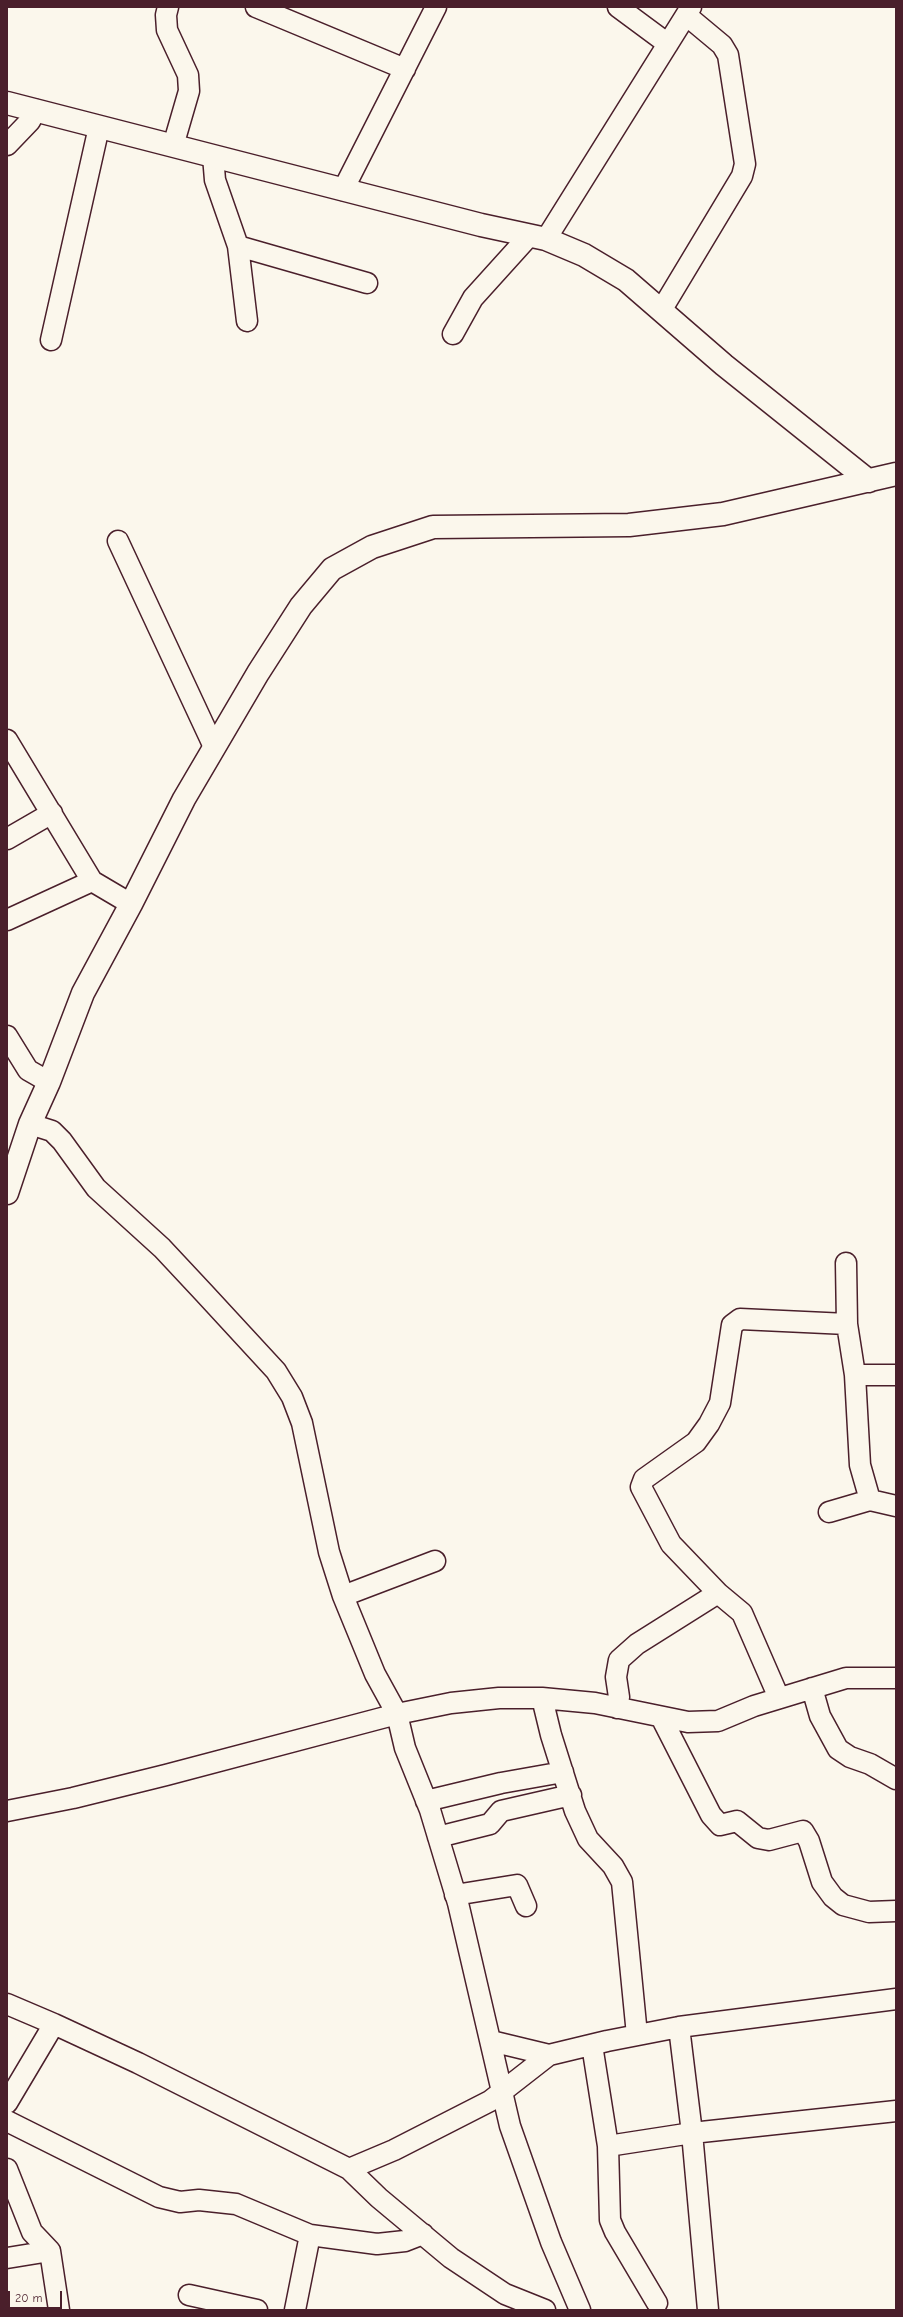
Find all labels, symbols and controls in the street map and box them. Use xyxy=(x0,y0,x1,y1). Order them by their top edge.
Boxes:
scale bar xyxy=(10,2283,64,2309)
text: 20 m xyxy=(15,2291,43,2305)

